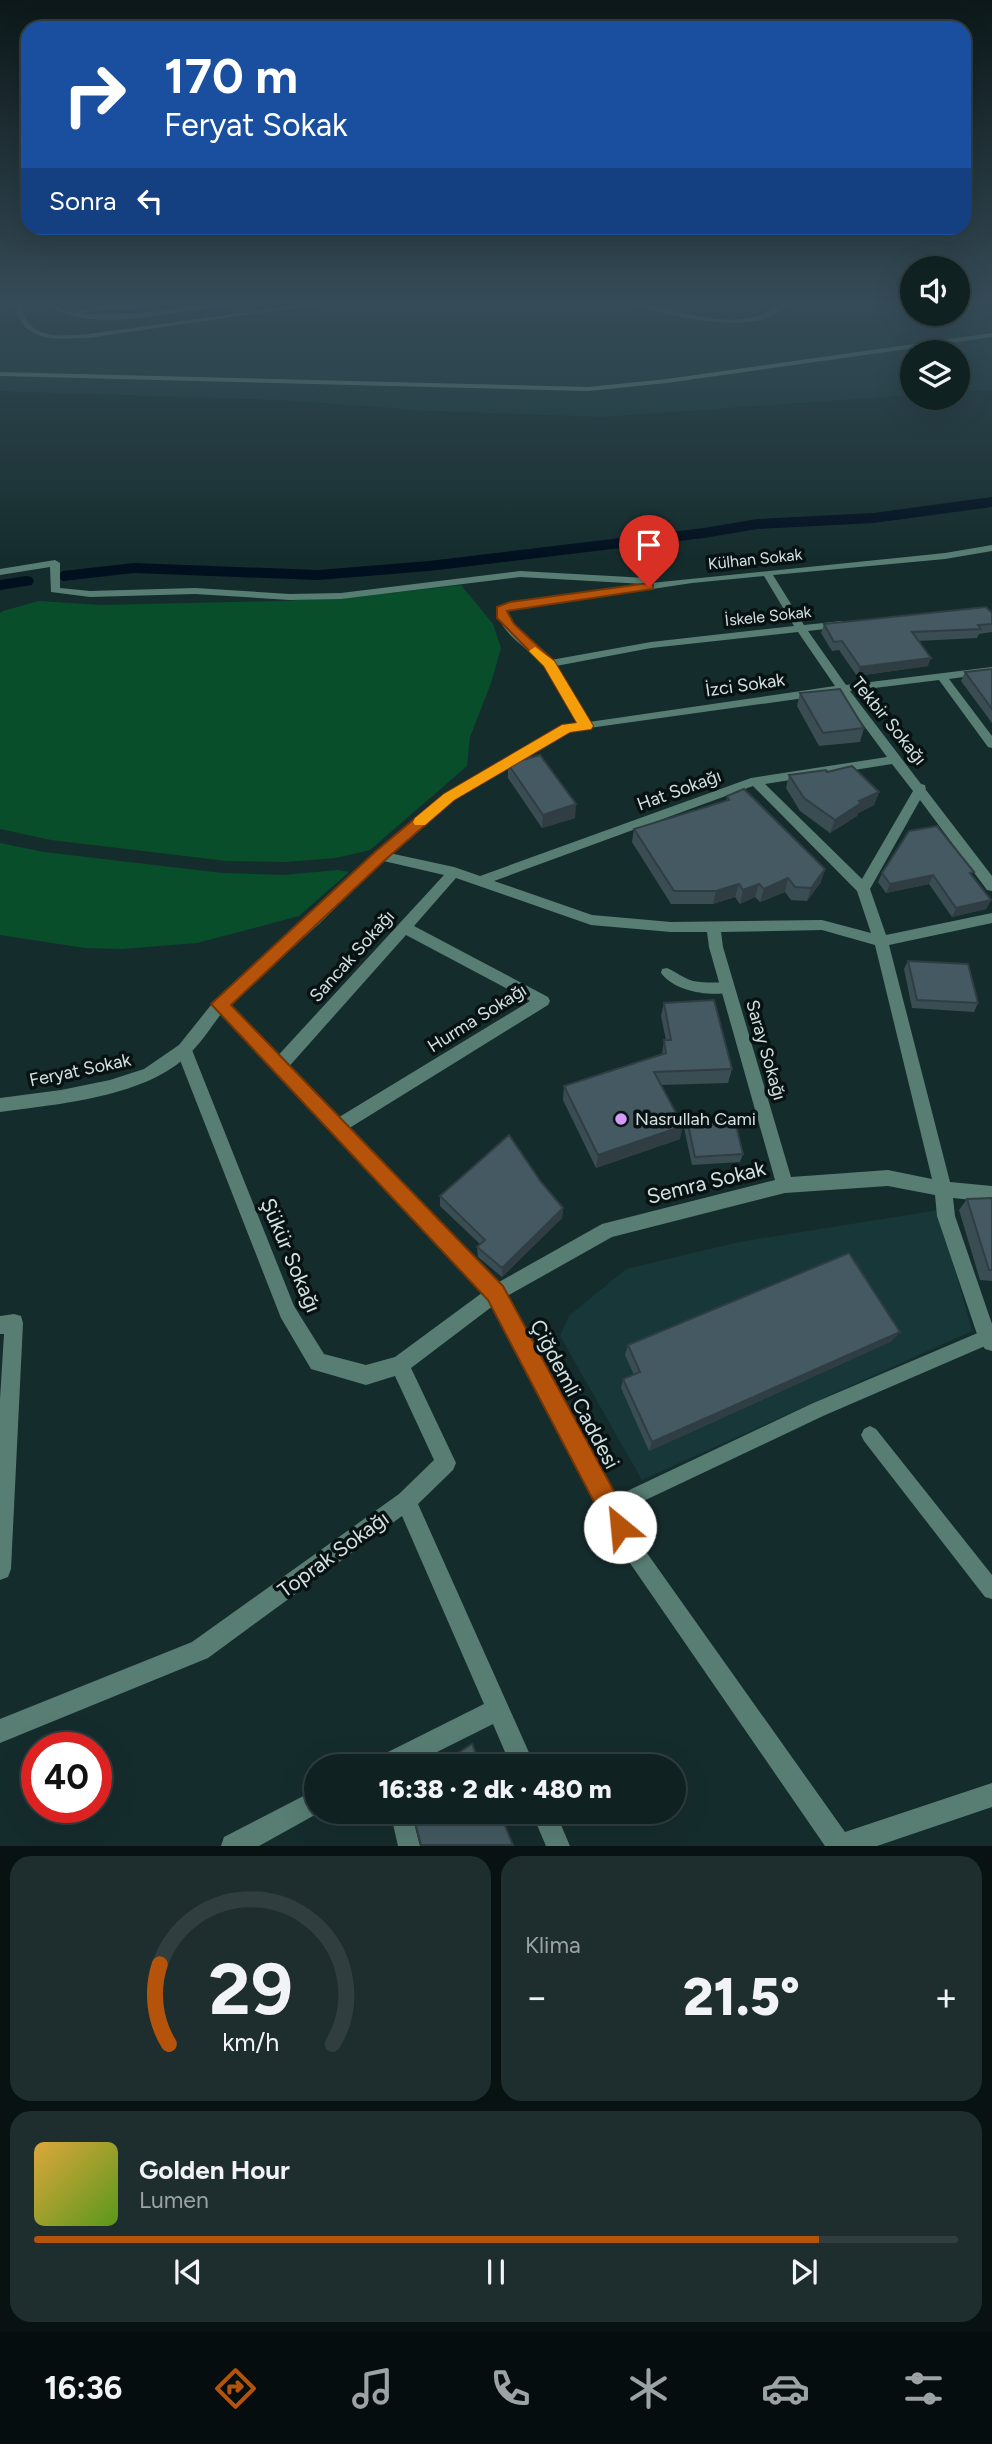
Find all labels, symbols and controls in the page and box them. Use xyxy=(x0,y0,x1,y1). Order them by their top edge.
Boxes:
text: 170 m xyxy=(164,46,298,105)
icon: right xyxy=(49,49,140,140)
text: Feryat Sokak xyxy=(164,106,347,144)
icon: left xyxy=(131,182,169,220)
text: Sonra xyxy=(49,185,117,217)
map controls xyxy=(900,256,970,410)
button: sound xyxy=(900,256,970,326)
button: layers xyxy=(900,340,970,410)
pin xyxy=(619,515,679,587)
icon: arrive xyxy=(630,526,668,564)
street label: Külhan Sokak xyxy=(707,545,803,573)
street label: İskele Sokak xyxy=(724,602,812,630)
street label: İzci Sokak xyxy=(704,669,786,701)
street label: Tekbir Sokağı xyxy=(847,673,931,769)
street label: Hat Sokağı xyxy=(634,765,724,815)
street label: Sancak Sokağı xyxy=(305,905,399,1007)
street label: Hurma Sokağı xyxy=(423,979,531,1057)
street label: Saray Sokağı xyxy=(741,997,791,1103)
street label: Feryat Sokak xyxy=(27,1048,133,1091)
place label: Nasrullah Cami xyxy=(635,1108,756,1130)
marker: Nasrullah Cami xyxy=(613,1111,629,1127)
street label: Semra Sokak xyxy=(644,1155,769,1209)
street label: Şükür Sokağı xyxy=(256,1194,326,1316)
street label: Çiğdemli Caddesi xyxy=(525,1315,625,1473)
position arrow xyxy=(583,1490,657,1564)
street label: Toprak Sokağı xyxy=(273,1505,393,1603)
speed limit sign: 40 xyxy=(21,1732,112,1823)
text: 16:38 · 2 dk · 480 m xyxy=(378,1773,612,1805)
text: Klima xyxy=(525,1931,581,1959)
text: 29 xyxy=(208,1946,293,2033)
text: 21.5° xyxy=(683,1966,800,2028)
text: − xyxy=(525,1974,549,2020)
text: + xyxy=(934,1974,958,2020)
text: km/h xyxy=(222,2027,279,2057)
text: Golden Hour xyxy=(139,2154,290,2186)
text: Lumen xyxy=(139,2186,209,2214)
icon: previous xyxy=(169,2253,207,2291)
icon: pause xyxy=(477,2253,515,2291)
icon: next xyxy=(785,2253,823,2291)
icon: directions xyxy=(211,2364,260,2413)
icon: music xyxy=(348,2364,397,2413)
icon: phone xyxy=(486,2364,535,2413)
icon: climate xyxy=(624,2364,673,2413)
icon: car xyxy=(761,2364,810,2413)
icon: filters xyxy=(899,2364,948,2413)
text: 16:36 xyxy=(44,2369,122,2407)

